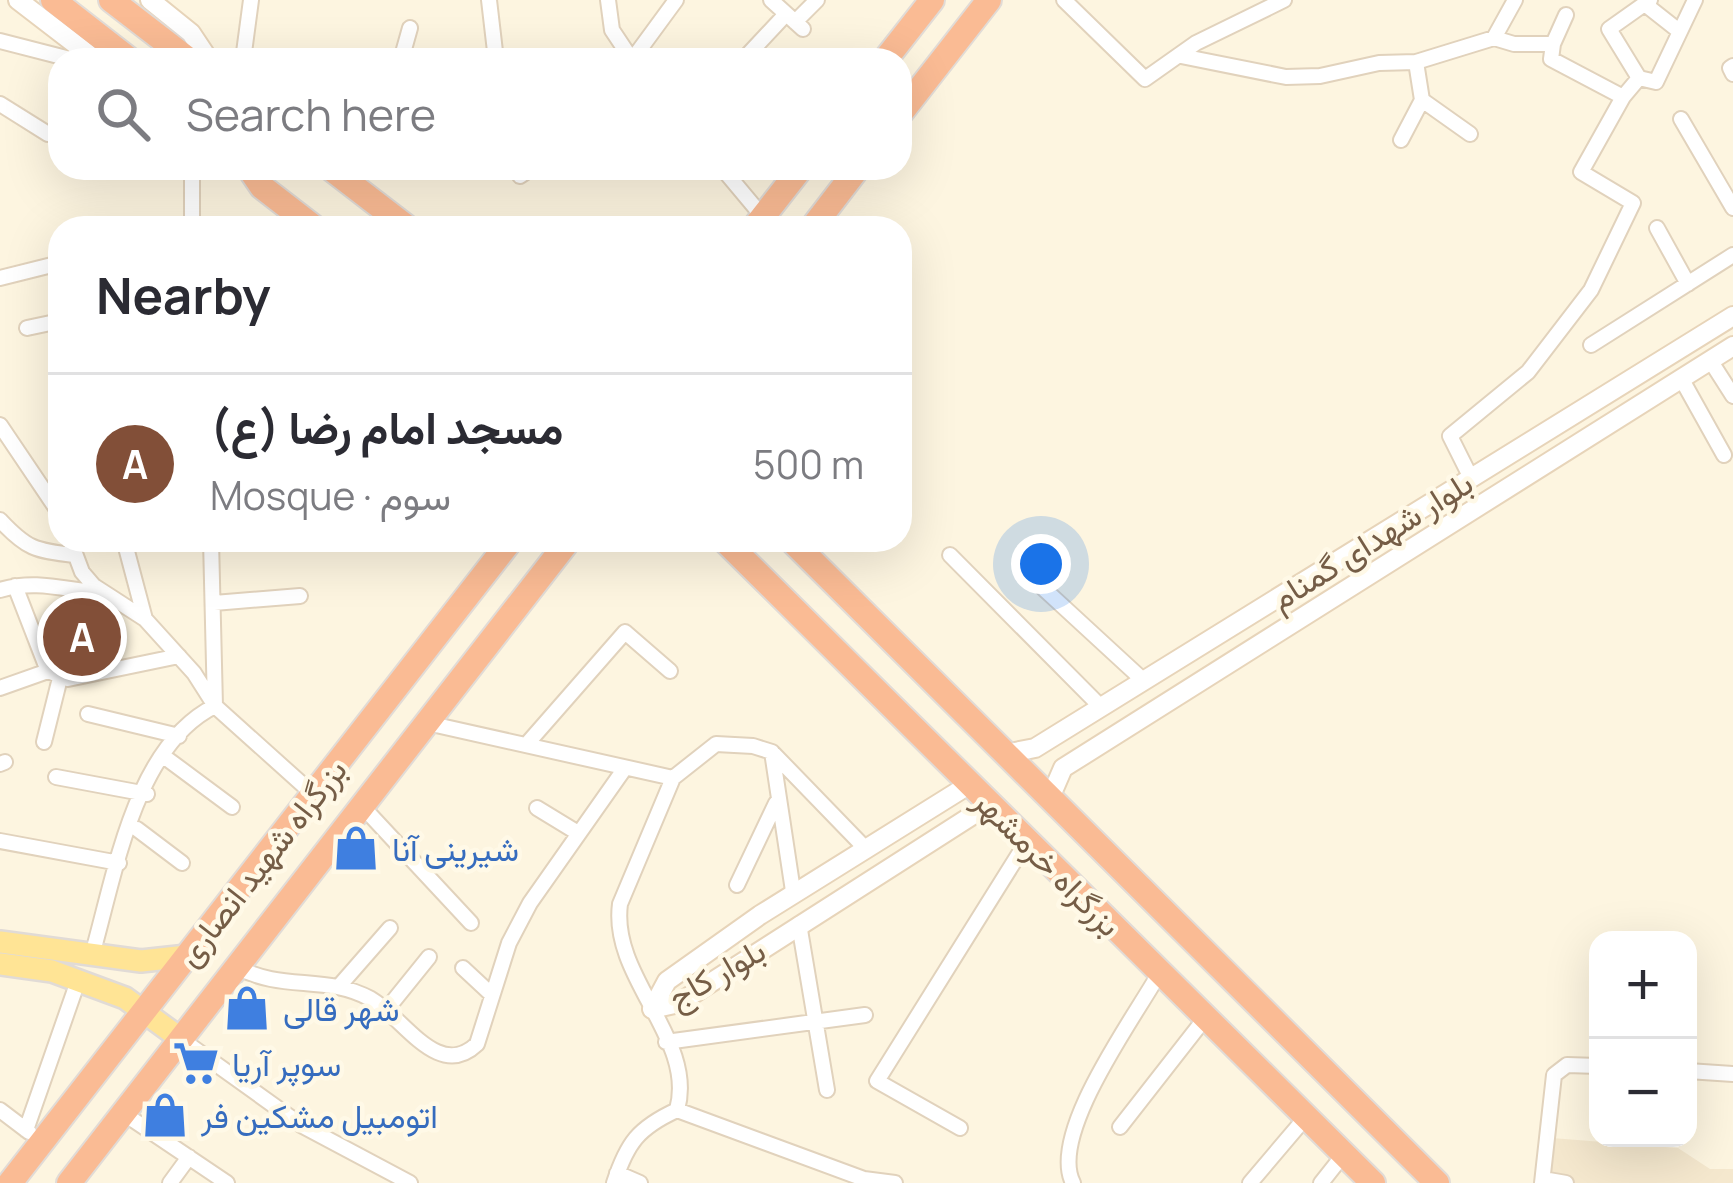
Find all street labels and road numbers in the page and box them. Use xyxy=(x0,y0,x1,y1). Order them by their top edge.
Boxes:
street label: بلوار شهدای گمنام xyxy=(1261,460,1481,620)
street label: بزرگراه شهید انصاری xyxy=(166,749,356,975)
street label: بزرگراه خرمشهر xyxy=(964,778,1132,946)
street label: بلوار کاج xyxy=(659,927,774,1020)

